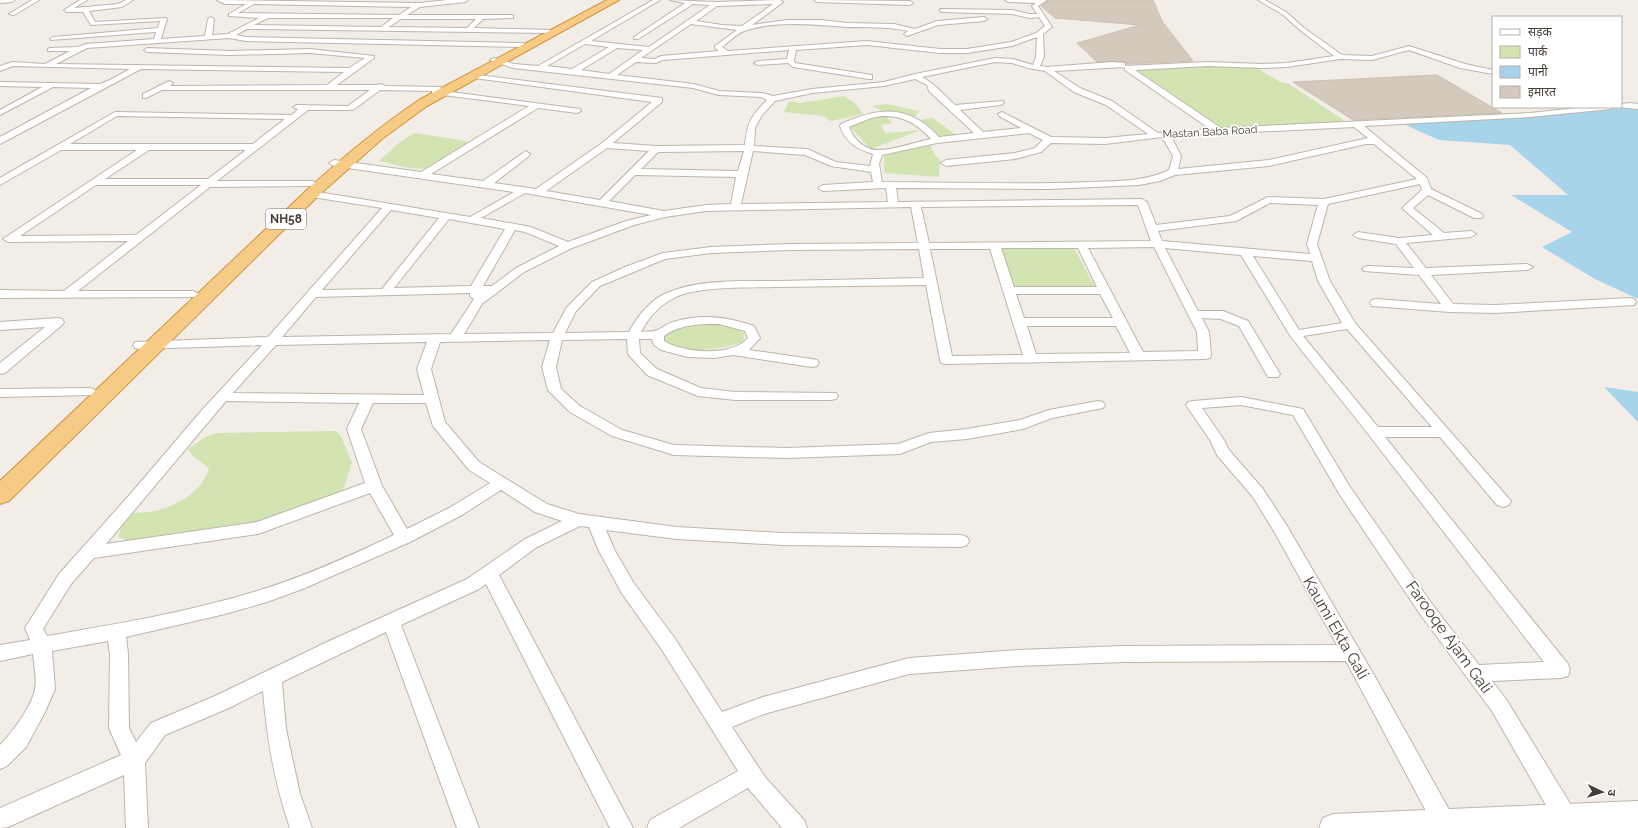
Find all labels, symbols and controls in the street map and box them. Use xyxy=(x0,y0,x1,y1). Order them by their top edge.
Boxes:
legend xyxy=(1492,16,1622,108)
text: सड़क xyxy=(1528,25,1553,39)
text: पार्क xyxy=(1528,45,1548,59)
text: पानी xyxy=(1528,64,1549,79)
text: इमारत xyxy=(1528,85,1557,99)
street label: Mastan Baba Road xyxy=(1162,123,1258,141)
road number: NH58 xyxy=(266,209,306,229)
street label: Kaumi Ekta Gali xyxy=(1299,573,1373,683)
street label: Farooqe Ajam Gali xyxy=(1402,577,1496,697)
north arrow xyxy=(1582,772,1622,812)
text: उ xyxy=(1605,789,1618,797)

